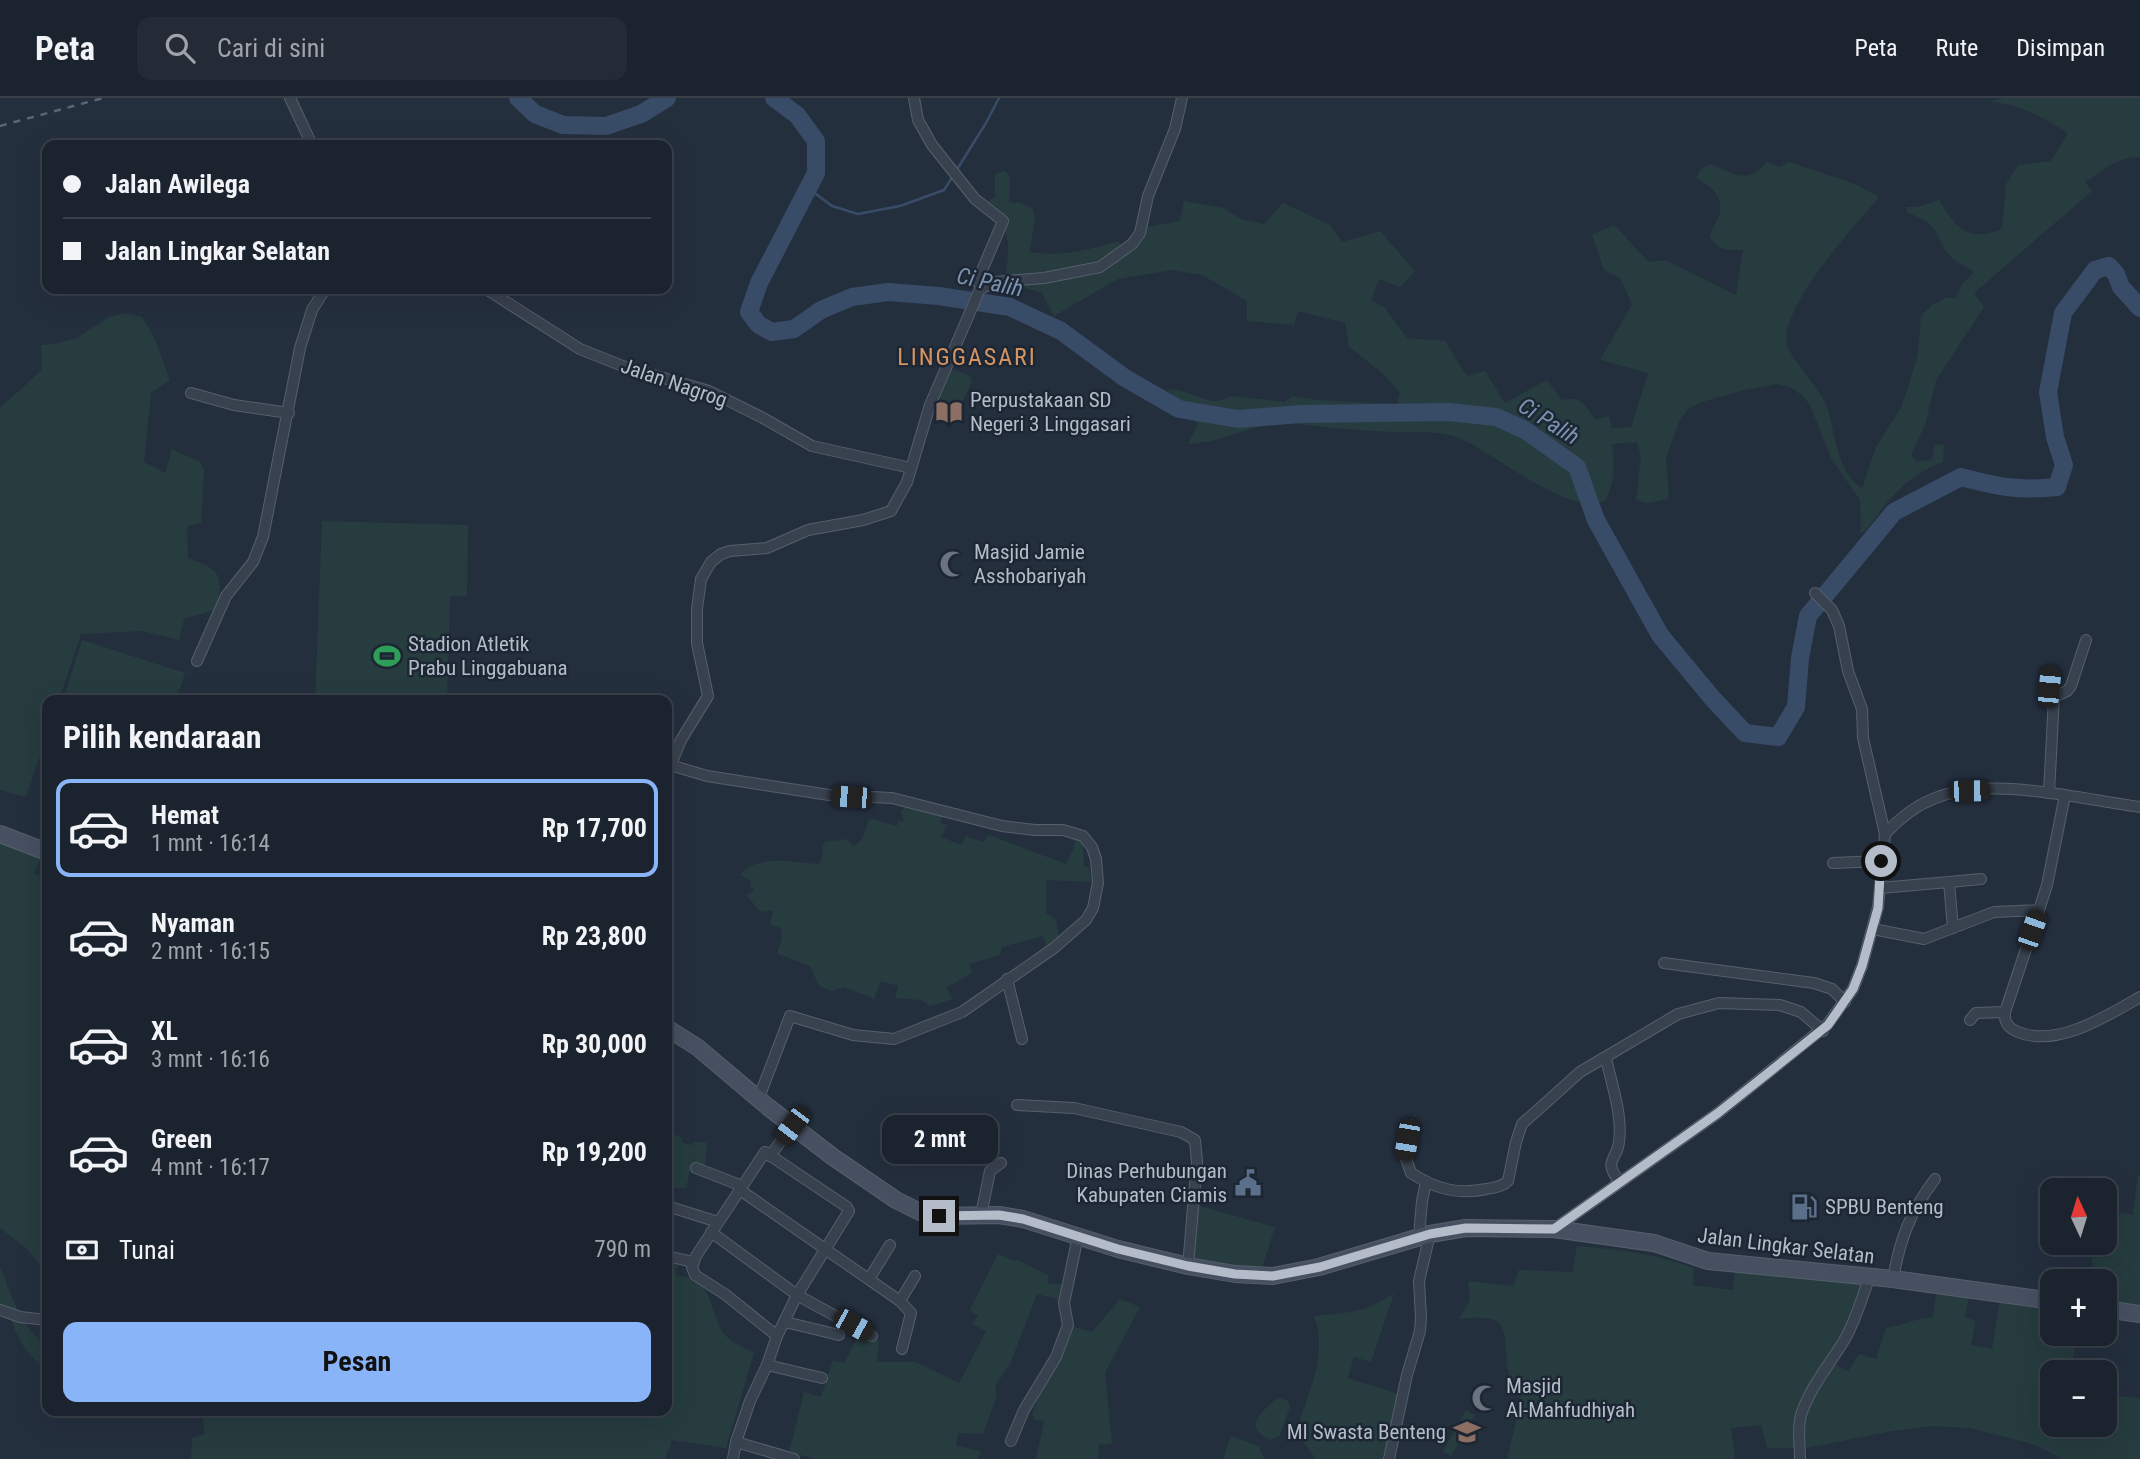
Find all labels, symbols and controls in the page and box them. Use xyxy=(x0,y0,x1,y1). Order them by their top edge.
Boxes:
search box xyxy=(137,17,627,80)
text: Peta xyxy=(35,29,95,68)
icon: search xyxy=(161,29,199,67)
text: Cari di sini xyxy=(217,33,325,63)
text: Peta xyxy=(1855,34,1898,62)
text: Rute xyxy=(1936,34,1978,62)
text: Disimpan xyxy=(2016,34,2105,62)
text: Jalan Awilega xyxy=(105,169,250,199)
text: Jalan Lingkar Selatan xyxy=(105,236,330,266)
water label: Ci Palih xyxy=(954,262,1025,303)
district label: LINGGASARI xyxy=(897,343,1037,371)
street label: Jalan Nagrog xyxy=(618,354,730,412)
place label: Perpustakaan SD Negeri 3 Linggasari xyxy=(970,388,1131,436)
water label: Ci Palih xyxy=(1513,392,1584,451)
library icon: Perpustakaan SD Negeri 3 Linggasari xyxy=(934,397,964,427)
place label: Masjid Jamie Asshobariyah xyxy=(974,540,1086,588)
mosque icon: Masjid Jamie Asshobariyah xyxy=(938,549,968,579)
place label: Stadion Atletik Prabu Linggabuana xyxy=(408,632,568,680)
sports icon: Stadion Atletik Prabu Linggabuana xyxy=(372,641,402,671)
car xyxy=(2037,665,2062,709)
text: Pilih kendaraan xyxy=(63,718,262,756)
car xyxy=(1948,780,1991,802)
car xyxy=(830,785,873,809)
icon: car xyxy=(67,797,130,860)
text: Hemat xyxy=(151,800,219,830)
text: Rp 17,700 xyxy=(542,813,647,843)
text: 1 mnt · 16:14 xyxy=(151,830,270,857)
route start xyxy=(1865,845,1897,877)
icon: car xyxy=(67,905,130,968)
car xyxy=(2016,907,2049,953)
text: Nyaman xyxy=(151,908,235,938)
text: Rp 23,800 xyxy=(542,921,647,951)
text: 2 mnt · 16:15 xyxy=(151,938,270,965)
icon: car xyxy=(67,1013,130,1076)
text: XL xyxy=(151,1016,178,1046)
text: Rp 30,000 xyxy=(542,1029,647,1059)
text: 3 mnt · 16:16 xyxy=(151,1046,270,1073)
car xyxy=(771,1103,814,1149)
callout: 2 mnt xyxy=(881,1114,997,1164)
car xyxy=(1394,1117,1421,1163)
icon: car xyxy=(67,1121,130,1184)
text: Green xyxy=(151,1124,212,1154)
text: 2 mnt xyxy=(914,1126,966,1153)
text: Rp 19,200 xyxy=(542,1137,647,1167)
text: 4 mnt · 16:17 xyxy=(151,1154,270,1181)
place label: Dinas Perhubungan Kabupaten Ciamis xyxy=(1066,1159,1227,1207)
public building icon: Dinas Perhubungan Kabupaten Ciamis xyxy=(1233,1168,1263,1198)
north arrow xyxy=(2040,1178,2118,1255)
map controls xyxy=(2040,1178,2117,1437)
fuel station icon: SPBU Benteng xyxy=(1789,1192,1819,1222)
place label: SPBU Benteng xyxy=(1825,1195,1944,1219)
route end xyxy=(923,1200,955,1232)
street label: Jalan Lingkar Selatan xyxy=(1696,1223,1876,1269)
icon: cash xyxy=(63,1231,101,1269)
text: Tunai xyxy=(119,1235,175,1265)
text: 790 m xyxy=(594,1236,651,1263)
button: + xyxy=(2040,1269,2117,1346)
car xyxy=(830,1306,877,1344)
button: Pesan xyxy=(63,1322,651,1402)
button: − xyxy=(2040,1360,2117,1437)
place label: Masjid Al-Mahfudhiyah xyxy=(1506,1374,1635,1422)
mosque icon: Masjid Al-Mahfudhiyah xyxy=(1470,1383,1500,1413)
school or university icon: MI Swasta Benteng xyxy=(1452,1417,1482,1447)
place label: MI Swasta Benteng xyxy=(1287,1420,1446,1444)

